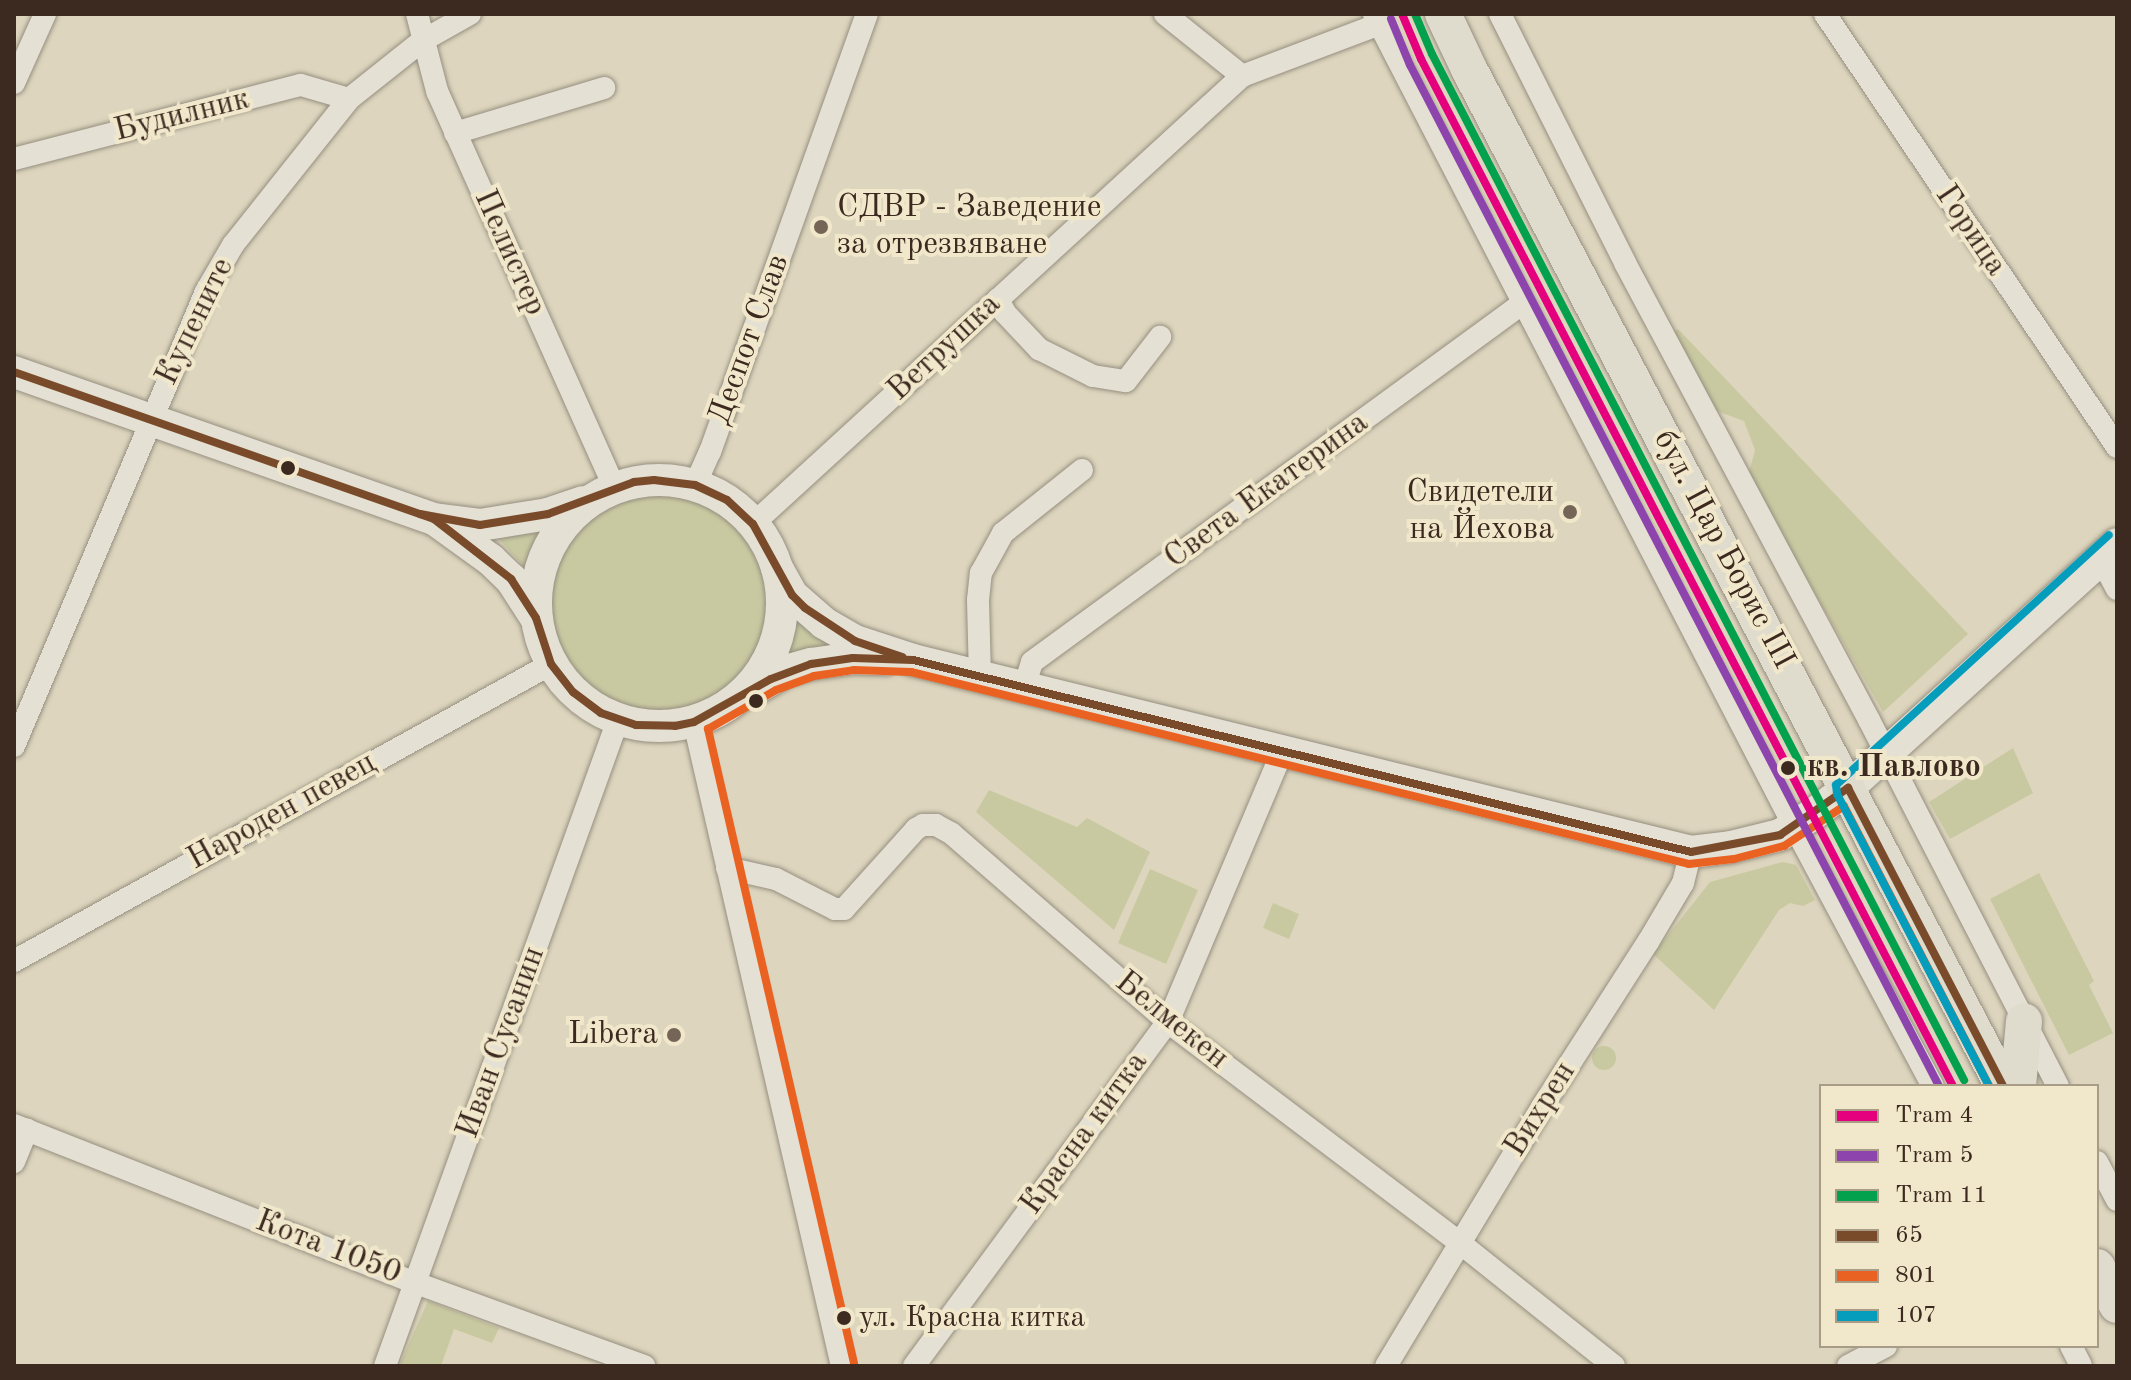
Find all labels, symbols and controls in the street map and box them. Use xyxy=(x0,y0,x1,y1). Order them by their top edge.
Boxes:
street label: Будилник xyxy=(110,81,254,151)
street label: Горица xyxy=(1926,178,2014,284)
street label: Пелистер xyxy=(464,184,554,322)
place label: СДВР - Заведение за отрезвяване xyxy=(837,190,1101,265)
marker: СДВР - Заведение за отрезвяване xyxy=(812,218,830,236)
street label: Деспот Слав xyxy=(701,250,799,430)
street label: Купените xyxy=(149,252,243,392)
street label: Ветрушка xyxy=(880,286,1010,410)
street label: Света Екатерина xyxy=(1158,404,1376,578)
street label: бул. Цар Борис III xyxy=(1644,424,1802,676)
unlabelled marker xyxy=(280,460,296,476)
place label: Свидетели на Йехова xyxy=(1406,475,1554,550)
marker: Свидетели на Йехова xyxy=(1561,503,1579,521)
unlabelled marker xyxy=(748,693,764,709)
street label: Народен певец xyxy=(181,744,383,880)
place label: кв. Павлово xyxy=(1807,749,1981,787)
marker: кв. Павлово xyxy=(1776,756,1800,780)
street label: Иван Сусанин xyxy=(450,942,554,1144)
street label: Белмекен xyxy=(1106,964,1236,1078)
place label: Libera xyxy=(568,1016,658,1054)
marker: Libera xyxy=(665,1026,683,1044)
street label: Красна китка xyxy=(1013,1045,1157,1223)
street label: Вихрен xyxy=(1497,1055,1585,1165)
legend xyxy=(1819,1084,2099,1348)
text: Tram 4 xyxy=(1895,1104,1974,1128)
text: Tram 5 xyxy=(1895,1144,1974,1168)
text: Tram 11 xyxy=(1895,1184,1987,1208)
street label: Кота 1050 xyxy=(250,1203,406,1293)
text: 65 xyxy=(1895,1224,1923,1248)
text: 801 xyxy=(1895,1264,1937,1288)
place label: ул. Красна китка xyxy=(859,1300,1085,1336)
text: 107 xyxy=(1895,1304,1937,1328)
marker: ул. Красна китка xyxy=(836,1310,852,1326)

